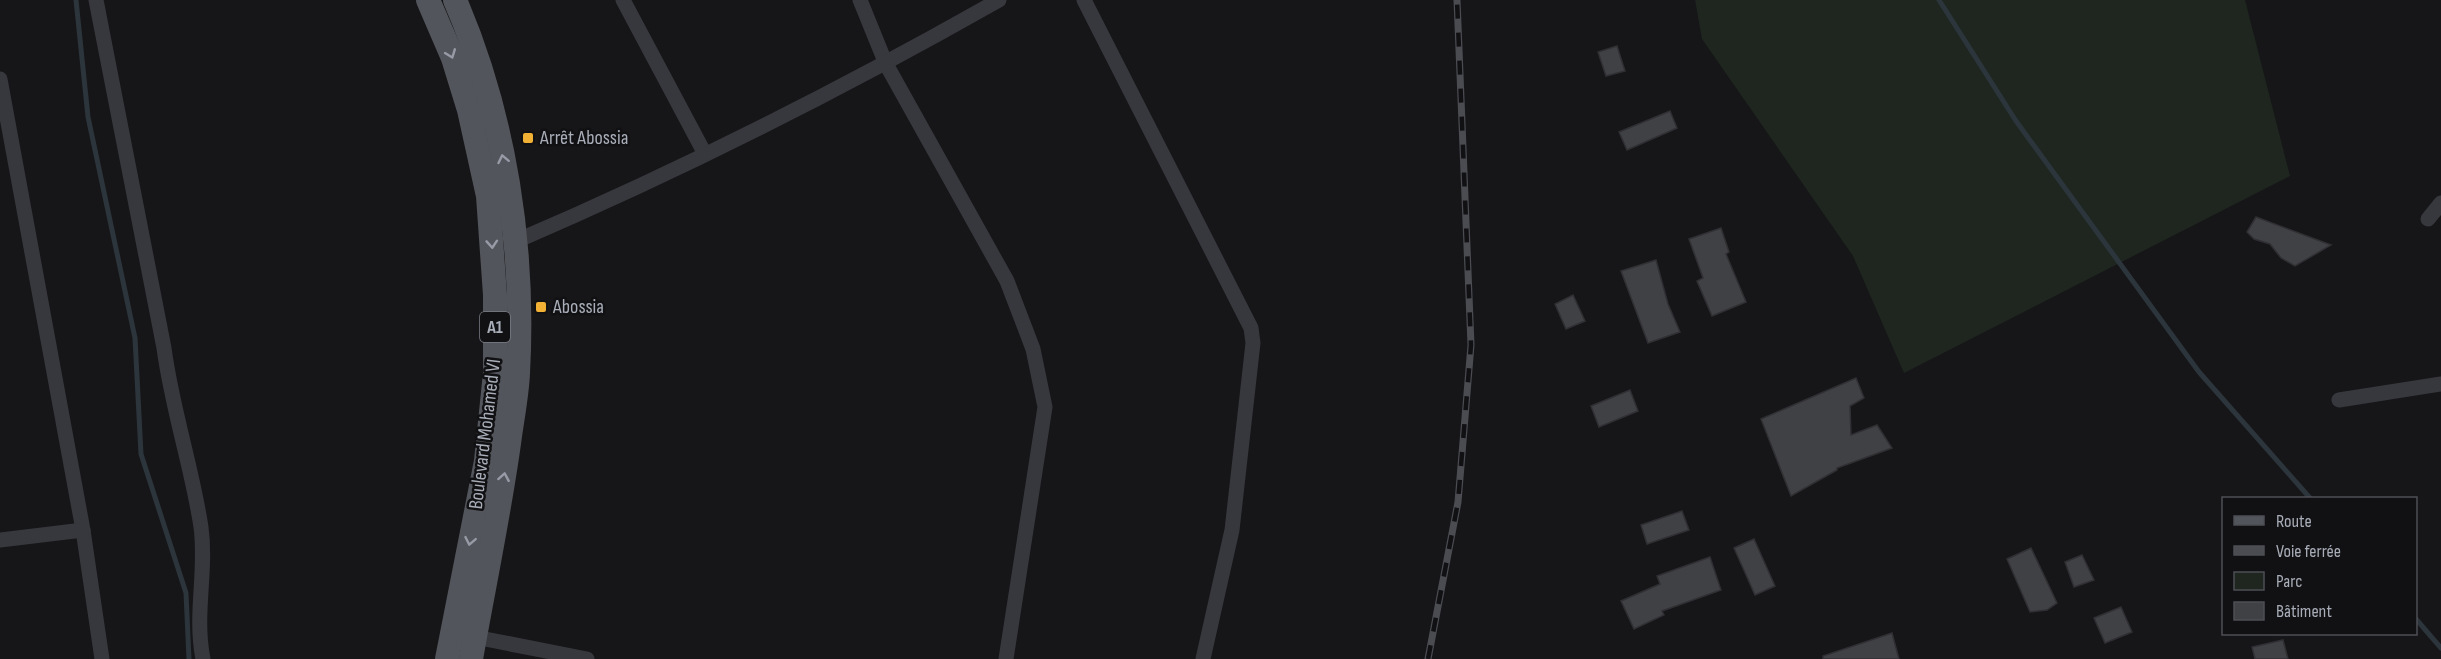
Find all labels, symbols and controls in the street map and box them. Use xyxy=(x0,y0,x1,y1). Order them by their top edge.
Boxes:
one-way arrow xyxy=(444,47,456,58)
place label: Arrêt Abossia xyxy=(539,126,628,150)
marker: Arrêt Abossia xyxy=(521,131,535,145)
one-way arrow xyxy=(497,154,510,164)
one-way arrow xyxy=(485,239,498,248)
place label: Abossia xyxy=(552,295,604,319)
marker: Abossia xyxy=(534,300,548,314)
road number: A1 xyxy=(480,312,510,342)
street label: Boulevard Mohamed VI xyxy=(464,358,506,510)
one-way arrow xyxy=(497,473,510,483)
legend xyxy=(2222,497,2417,635)
text: Route xyxy=(2276,511,2312,532)
one-way arrow xyxy=(464,536,477,546)
text: Voie ferrée xyxy=(2276,541,2341,562)
text: Parc xyxy=(2276,571,2302,592)
text: Bâtiment xyxy=(2276,601,2332,622)

